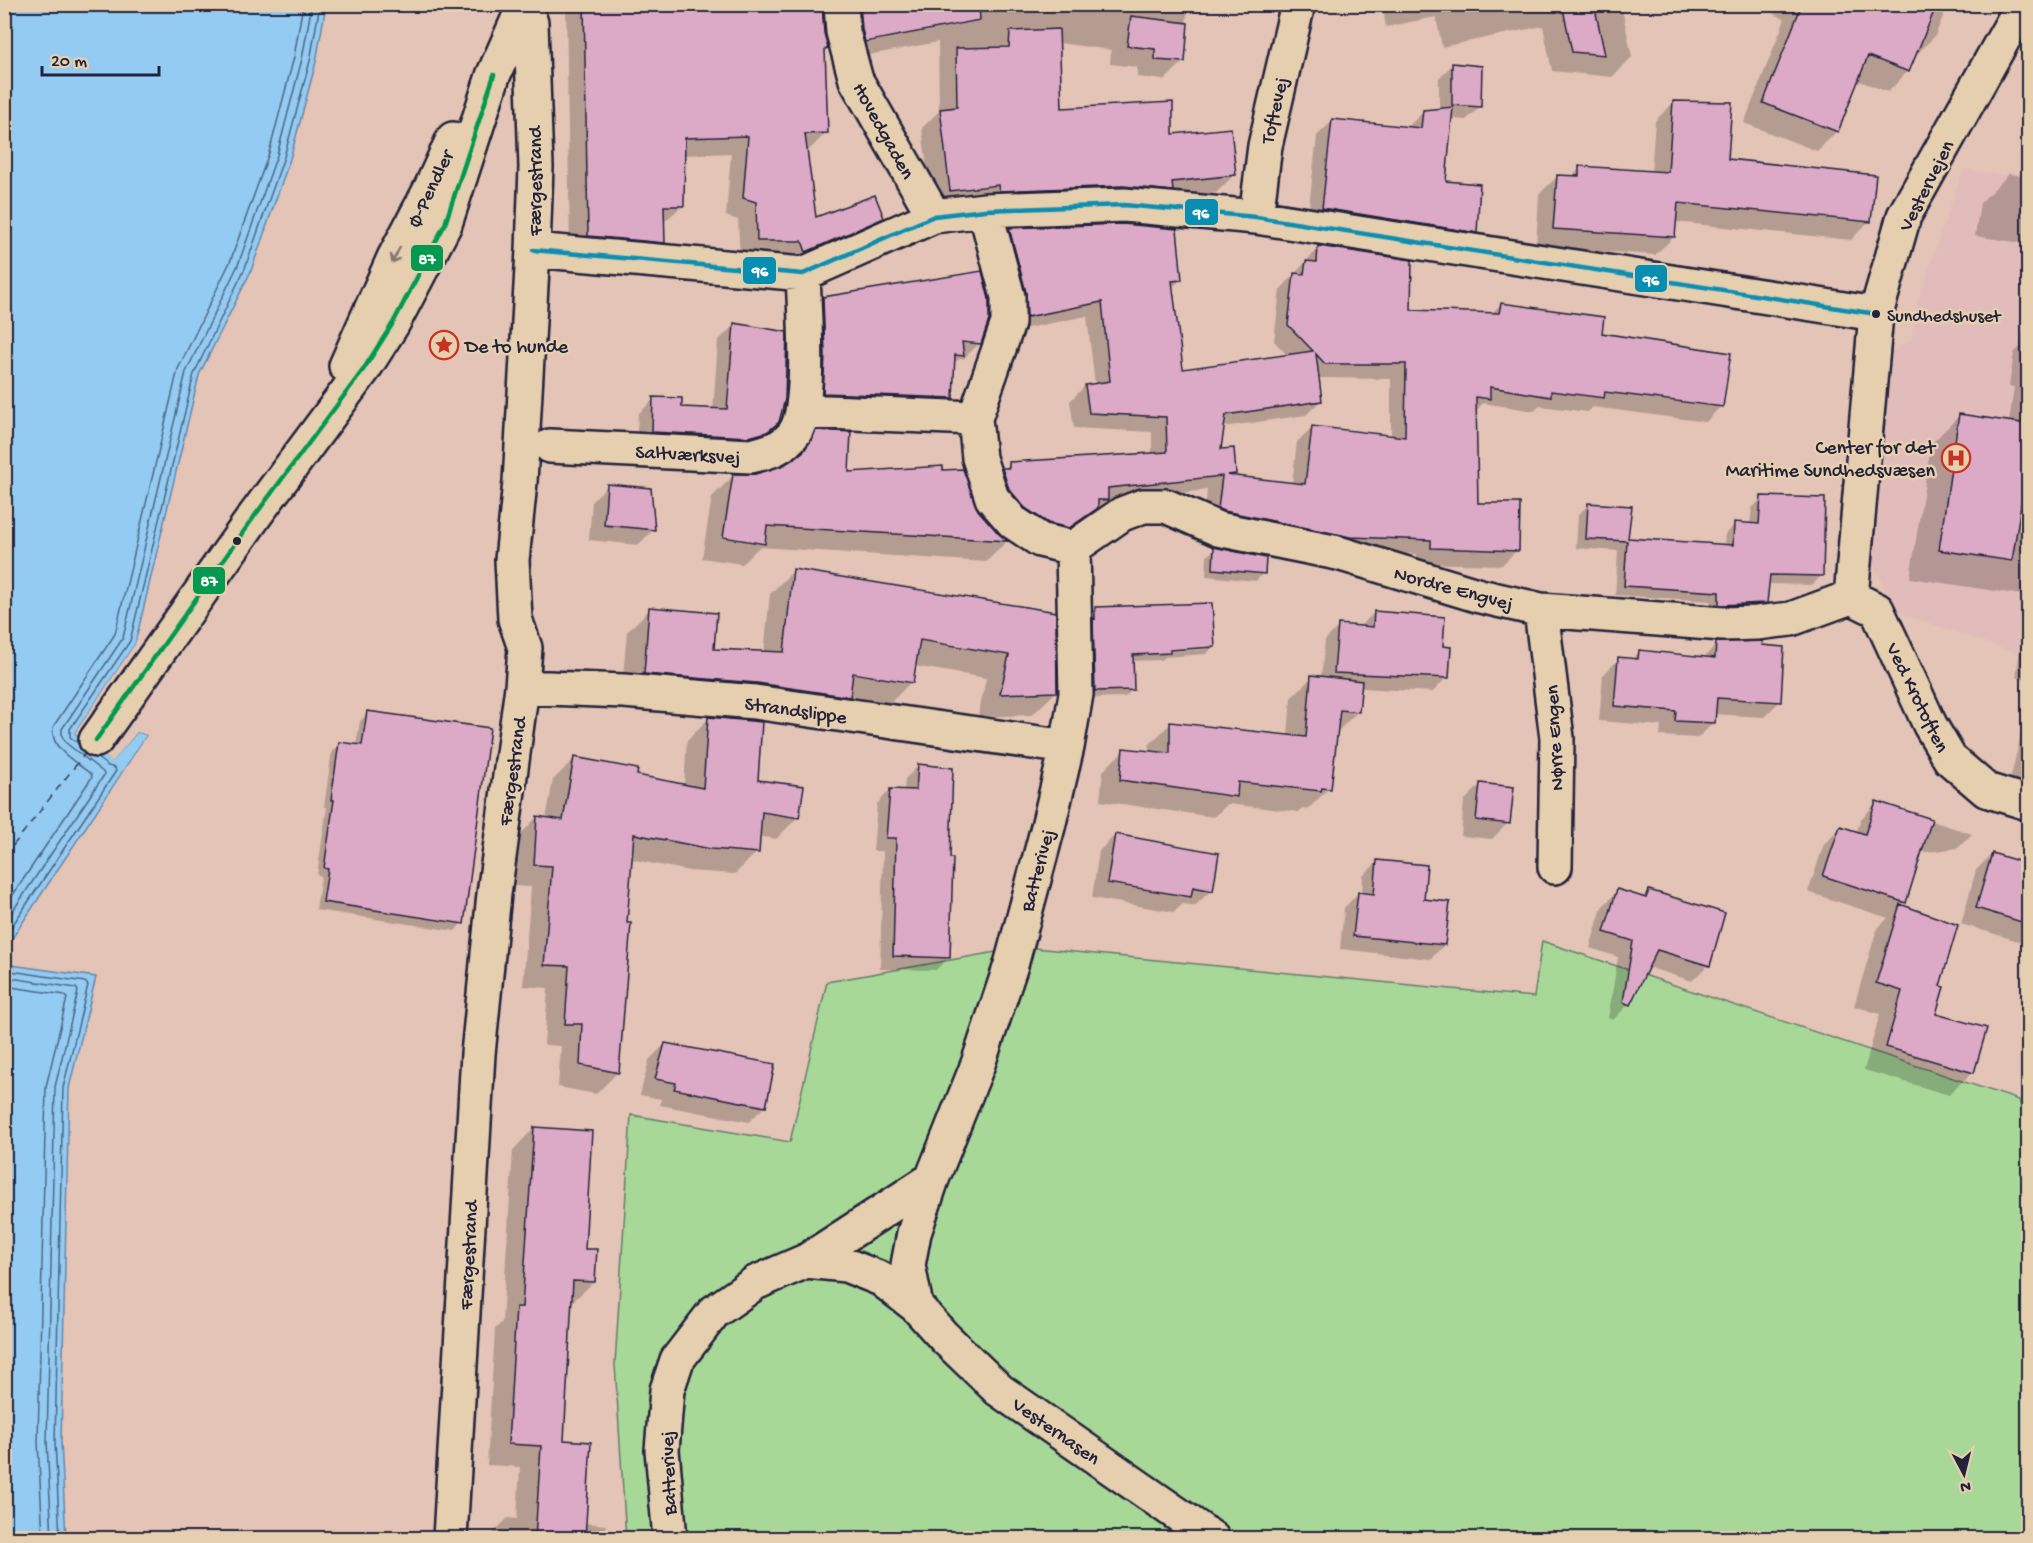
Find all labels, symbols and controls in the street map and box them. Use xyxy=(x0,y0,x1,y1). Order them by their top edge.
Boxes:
scale bar xyxy=(42,39,159,77)
text: 20 m xyxy=(51,52,87,73)
street label: Toftevej xyxy=(1257,75,1295,147)
street label: Hovedgaden xyxy=(846,79,918,184)
street label: Færgestrand xyxy=(526,124,549,237)
street label: Vestervejen xyxy=(1895,137,1961,237)
street label: Ø-Pendler xyxy=(404,146,461,232)
line badge: 96 xyxy=(1184,198,1219,226)
text: 96 xyxy=(1192,206,1210,225)
line badge: 87 xyxy=(410,244,444,272)
one-way arrow xyxy=(389,246,401,264)
text: 87 xyxy=(418,252,436,271)
line badge: 96 xyxy=(742,256,777,285)
text: 96 xyxy=(751,264,769,283)
line badge: 96 xyxy=(1634,264,1668,293)
text: 96 xyxy=(1642,273,1660,292)
place label: Sundhedshuset xyxy=(1887,307,2002,328)
marker: Sundhedshuset xyxy=(1870,308,1882,320)
place icon: De to hunde xyxy=(428,329,460,361)
place label: De to hunde xyxy=(463,337,569,360)
place label: Center for det Maritime Sundhedsvæsen xyxy=(1725,438,1937,484)
street label: Saltværksvej xyxy=(635,442,741,471)
hospital icon: Center for det Maritime Sundhedsvæsen xyxy=(1940,442,1972,474)
unlabelled marker xyxy=(231,535,243,547)
street label: Nordre Engvej xyxy=(1391,563,1515,617)
line badge: 87 xyxy=(192,566,226,595)
text: 87 xyxy=(200,574,218,593)
street label: Ved Krotoften xyxy=(1879,639,1952,758)
street label: Nørre Engen xyxy=(1542,684,1571,791)
street label: Strandslippe xyxy=(743,694,849,731)
street label: Færgestrand xyxy=(495,713,534,828)
street label: Batterivej xyxy=(1017,827,1061,916)
street label: Færgestrand xyxy=(456,1198,485,1311)
street label: Vesternasen xyxy=(1006,1394,1104,1472)
street label: Batterivej xyxy=(658,1430,683,1516)
north arrow xyxy=(1934,1444,1994,1504)
text: N xyxy=(1959,1475,1972,1496)

